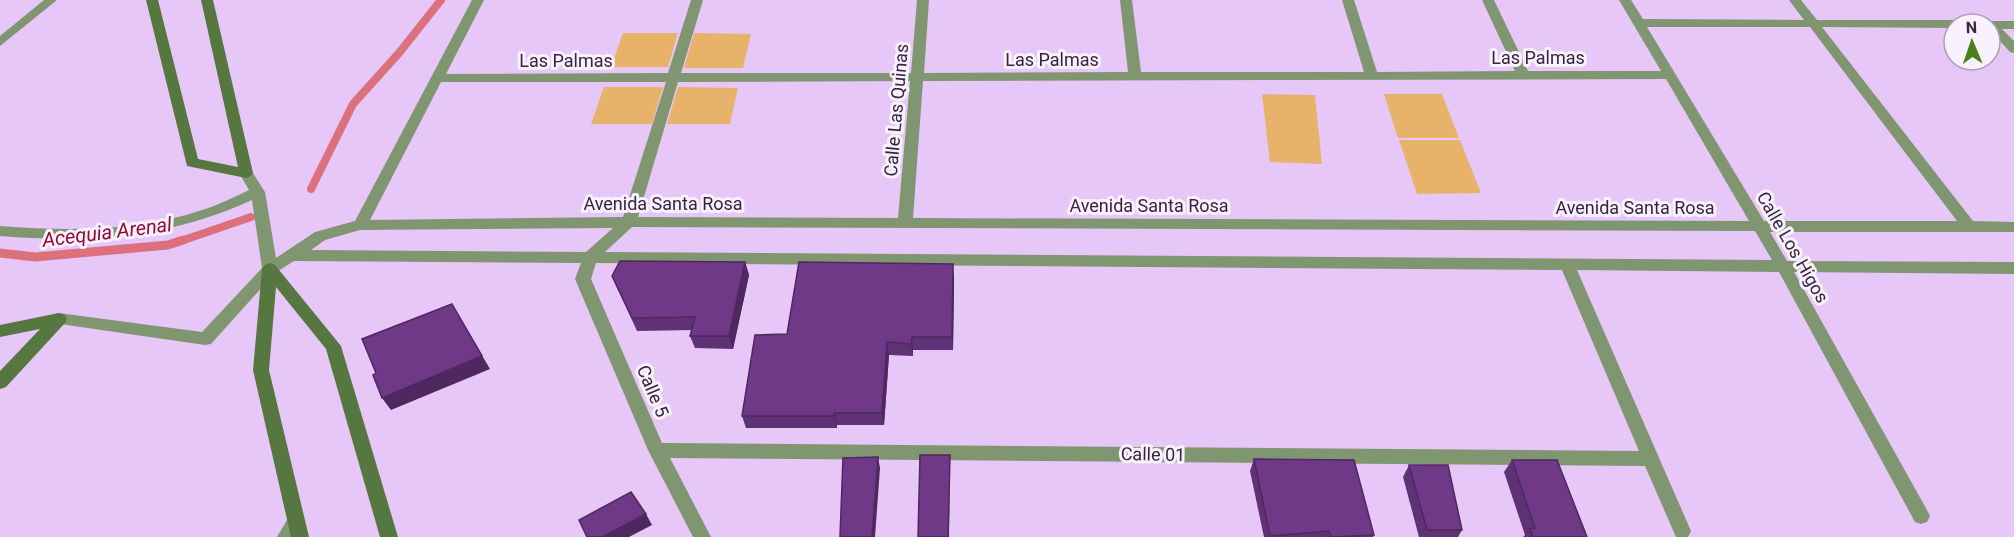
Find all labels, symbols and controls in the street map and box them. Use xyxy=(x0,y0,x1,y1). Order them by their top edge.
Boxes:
north arrow xyxy=(1942,12,2002,72)
text: N xyxy=(1966,18,1977,37)
street label: Calle Las Quinas xyxy=(880,43,912,177)
street label: Las Palmas xyxy=(1491,47,1585,68)
street label: Las Palmas xyxy=(1005,49,1099,70)
street label: Las Palmas xyxy=(519,50,613,71)
street label: Calle Los Higos xyxy=(1753,188,1833,306)
street label: Avenida Santa Rosa xyxy=(583,193,743,214)
street label: Avenida Santa Rosa xyxy=(1069,195,1229,216)
street label: Avenida Santa Rosa xyxy=(1555,197,1715,218)
water label: Acequia Arenal xyxy=(40,212,173,252)
street label: Calle 5 xyxy=(633,362,673,420)
street label: Calle 01 xyxy=(1121,443,1185,465)

